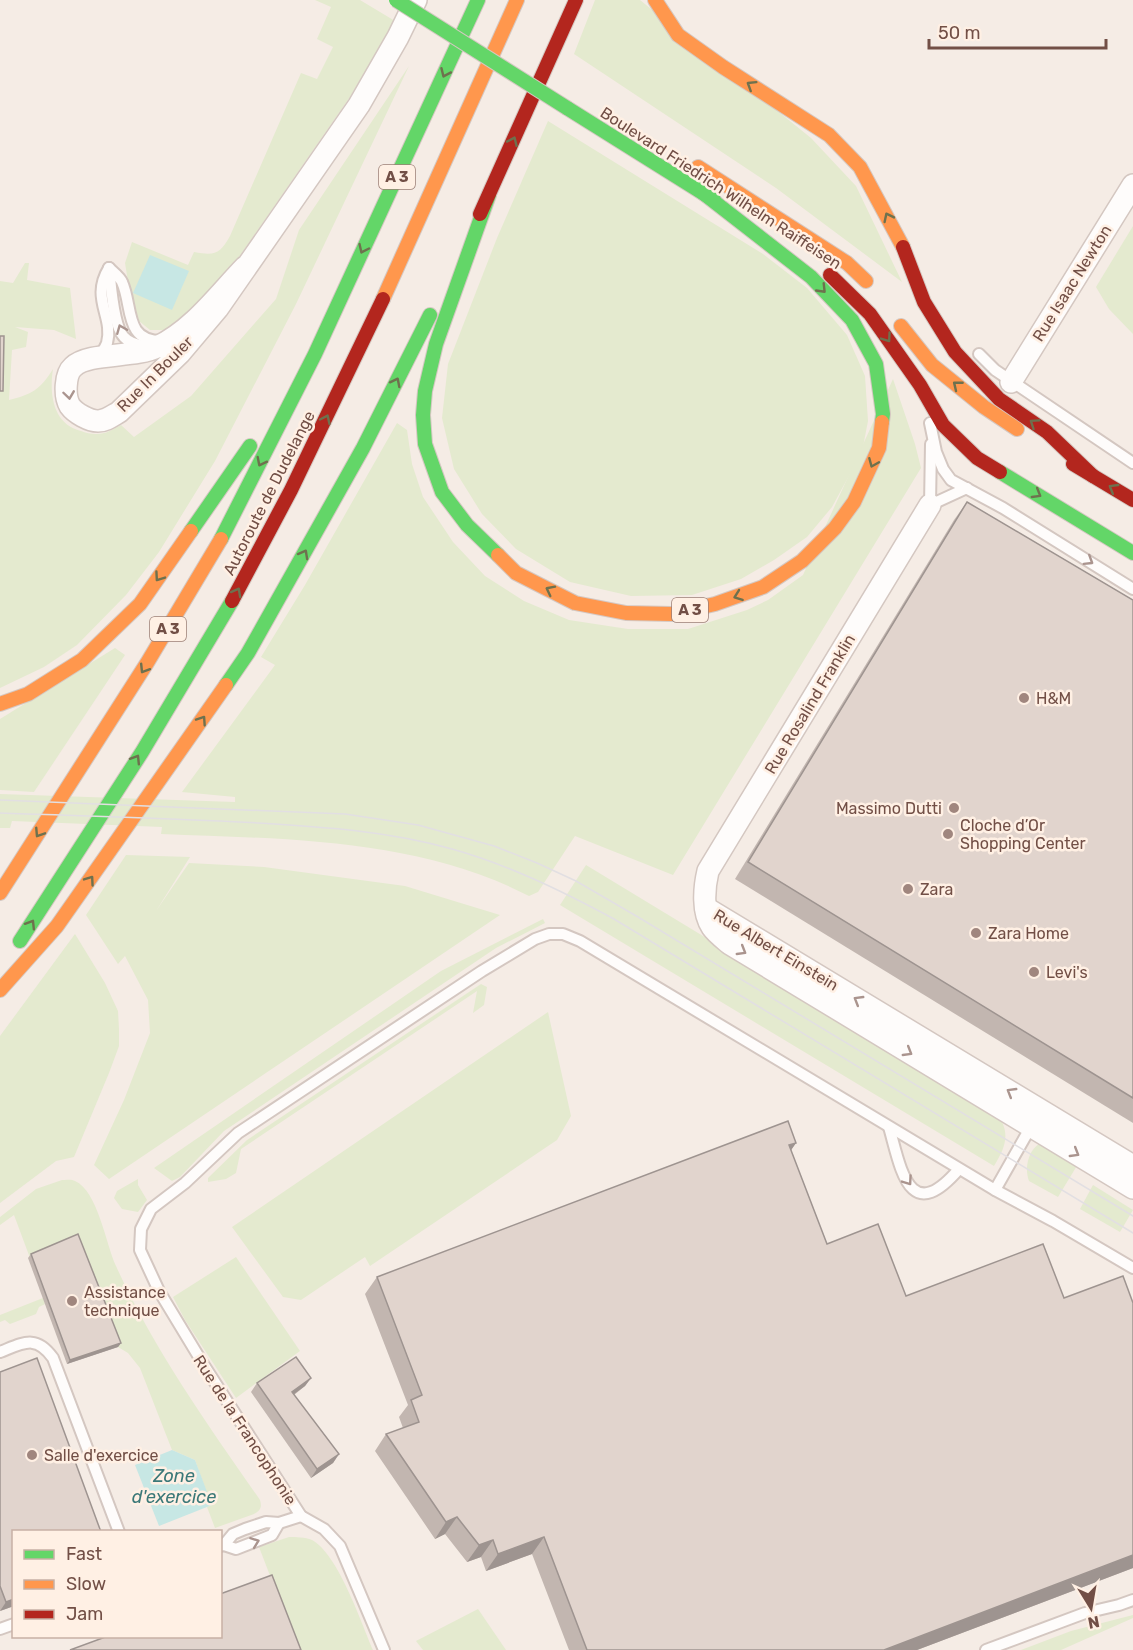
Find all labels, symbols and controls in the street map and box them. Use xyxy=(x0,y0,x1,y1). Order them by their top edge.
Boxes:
scale bar xyxy=(929,12,1106,50)
text: 50 m xyxy=(938,22,981,44)
one-way arrow xyxy=(441,66,453,77)
one-way arrow xyxy=(746,81,757,92)
street label: Boulevard Friedrich Wilhelm Raiffeisen xyxy=(597,103,845,273)
one-way arrow xyxy=(506,137,518,148)
road number: A 3 xyxy=(379,165,415,189)
one-way arrow xyxy=(884,212,895,223)
street label: Rue Isaac Newton xyxy=(1029,221,1115,345)
one-way arrow xyxy=(359,243,371,254)
one-way arrow xyxy=(815,282,826,292)
one-way arrow xyxy=(115,324,128,334)
street label: Rue In Bouler xyxy=(113,332,197,416)
one-way arrow xyxy=(880,332,891,343)
one-way arrow xyxy=(389,378,400,389)
one-way arrow xyxy=(953,382,964,393)
one-way arrow xyxy=(62,390,74,400)
street label: Autoroute de Dudelange xyxy=(219,408,319,578)
one-way arrow xyxy=(318,415,330,426)
one-way arrow xyxy=(1030,419,1041,430)
one-way arrow xyxy=(257,456,268,467)
one-way arrow xyxy=(868,457,880,468)
one-way arrow xyxy=(1109,484,1119,496)
one-way arrow xyxy=(1031,487,1041,499)
one-way arrow xyxy=(297,550,308,560)
one-way arrow xyxy=(1083,554,1093,566)
one-way arrow xyxy=(155,571,166,582)
one-way arrow xyxy=(546,586,556,597)
one-way arrow xyxy=(229,588,241,599)
one-way arrow xyxy=(734,588,744,601)
road number: A 3 xyxy=(672,598,708,622)
road number: A 3 xyxy=(150,617,186,641)
street label: Rue Rosalind Franklin xyxy=(761,631,859,777)
one-way arrow xyxy=(140,662,151,673)
place label: H&M xyxy=(1036,689,1071,708)
marker: H&M xyxy=(1017,691,1031,705)
one-way arrow xyxy=(195,716,206,727)
one-way arrow xyxy=(129,755,140,766)
place label: Massimo Dutti xyxy=(836,799,942,818)
marker: Massimo Dutti xyxy=(947,801,961,815)
place label: Cloche d’Or Shopping Center xyxy=(960,816,1085,853)
one-way arrow xyxy=(35,827,47,837)
marker: Cloche d’Or Shopping Center xyxy=(941,827,955,841)
one-way arrow xyxy=(82,875,93,886)
place label: Zara xyxy=(920,880,953,899)
marker: Zara xyxy=(901,882,915,896)
street label: Rue Albert Einstein xyxy=(710,905,842,995)
one-way arrow xyxy=(24,920,36,930)
place label: Zara Home xyxy=(988,924,1069,943)
marker: Zara Home xyxy=(969,926,983,940)
one-way arrow xyxy=(736,943,746,955)
place label: Levi's xyxy=(1046,963,1088,982)
marker: Levi's xyxy=(1027,965,1041,979)
one-way arrow xyxy=(854,995,864,1007)
one-way arrow xyxy=(902,1044,912,1056)
one-way arrow xyxy=(1007,1088,1017,1100)
one-way arrow xyxy=(1069,1145,1079,1157)
one-way arrow xyxy=(901,1175,912,1186)
place label: Assistance technique xyxy=(84,1283,166,1320)
marker: Assistance technique xyxy=(65,1294,79,1308)
street label: Rue de la Francophonie xyxy=(189,1352,301,1508)
place label: Salle d'exercice xyxy=(44,1446,159,1465)
marker: Salle d'exercice xyxy=(25,1448,39,1462)
water label: Zone d'exercice xyxy=(132,1465,216,1508)
legend xyxy=(12,1530,222,1638)
one-way arrow xyxy=(249,1536,260,1549)
text: Fast xyxy=(66,1543,102,1565)
text: Slow xyxy=(66,1573,106,1595)
north arrow xyxy=(1061,1578,1121,1638)
text: Jam xyxy=(66,1603,103,1625)
text: N xyxy=(1086,1612,1101,1633)

